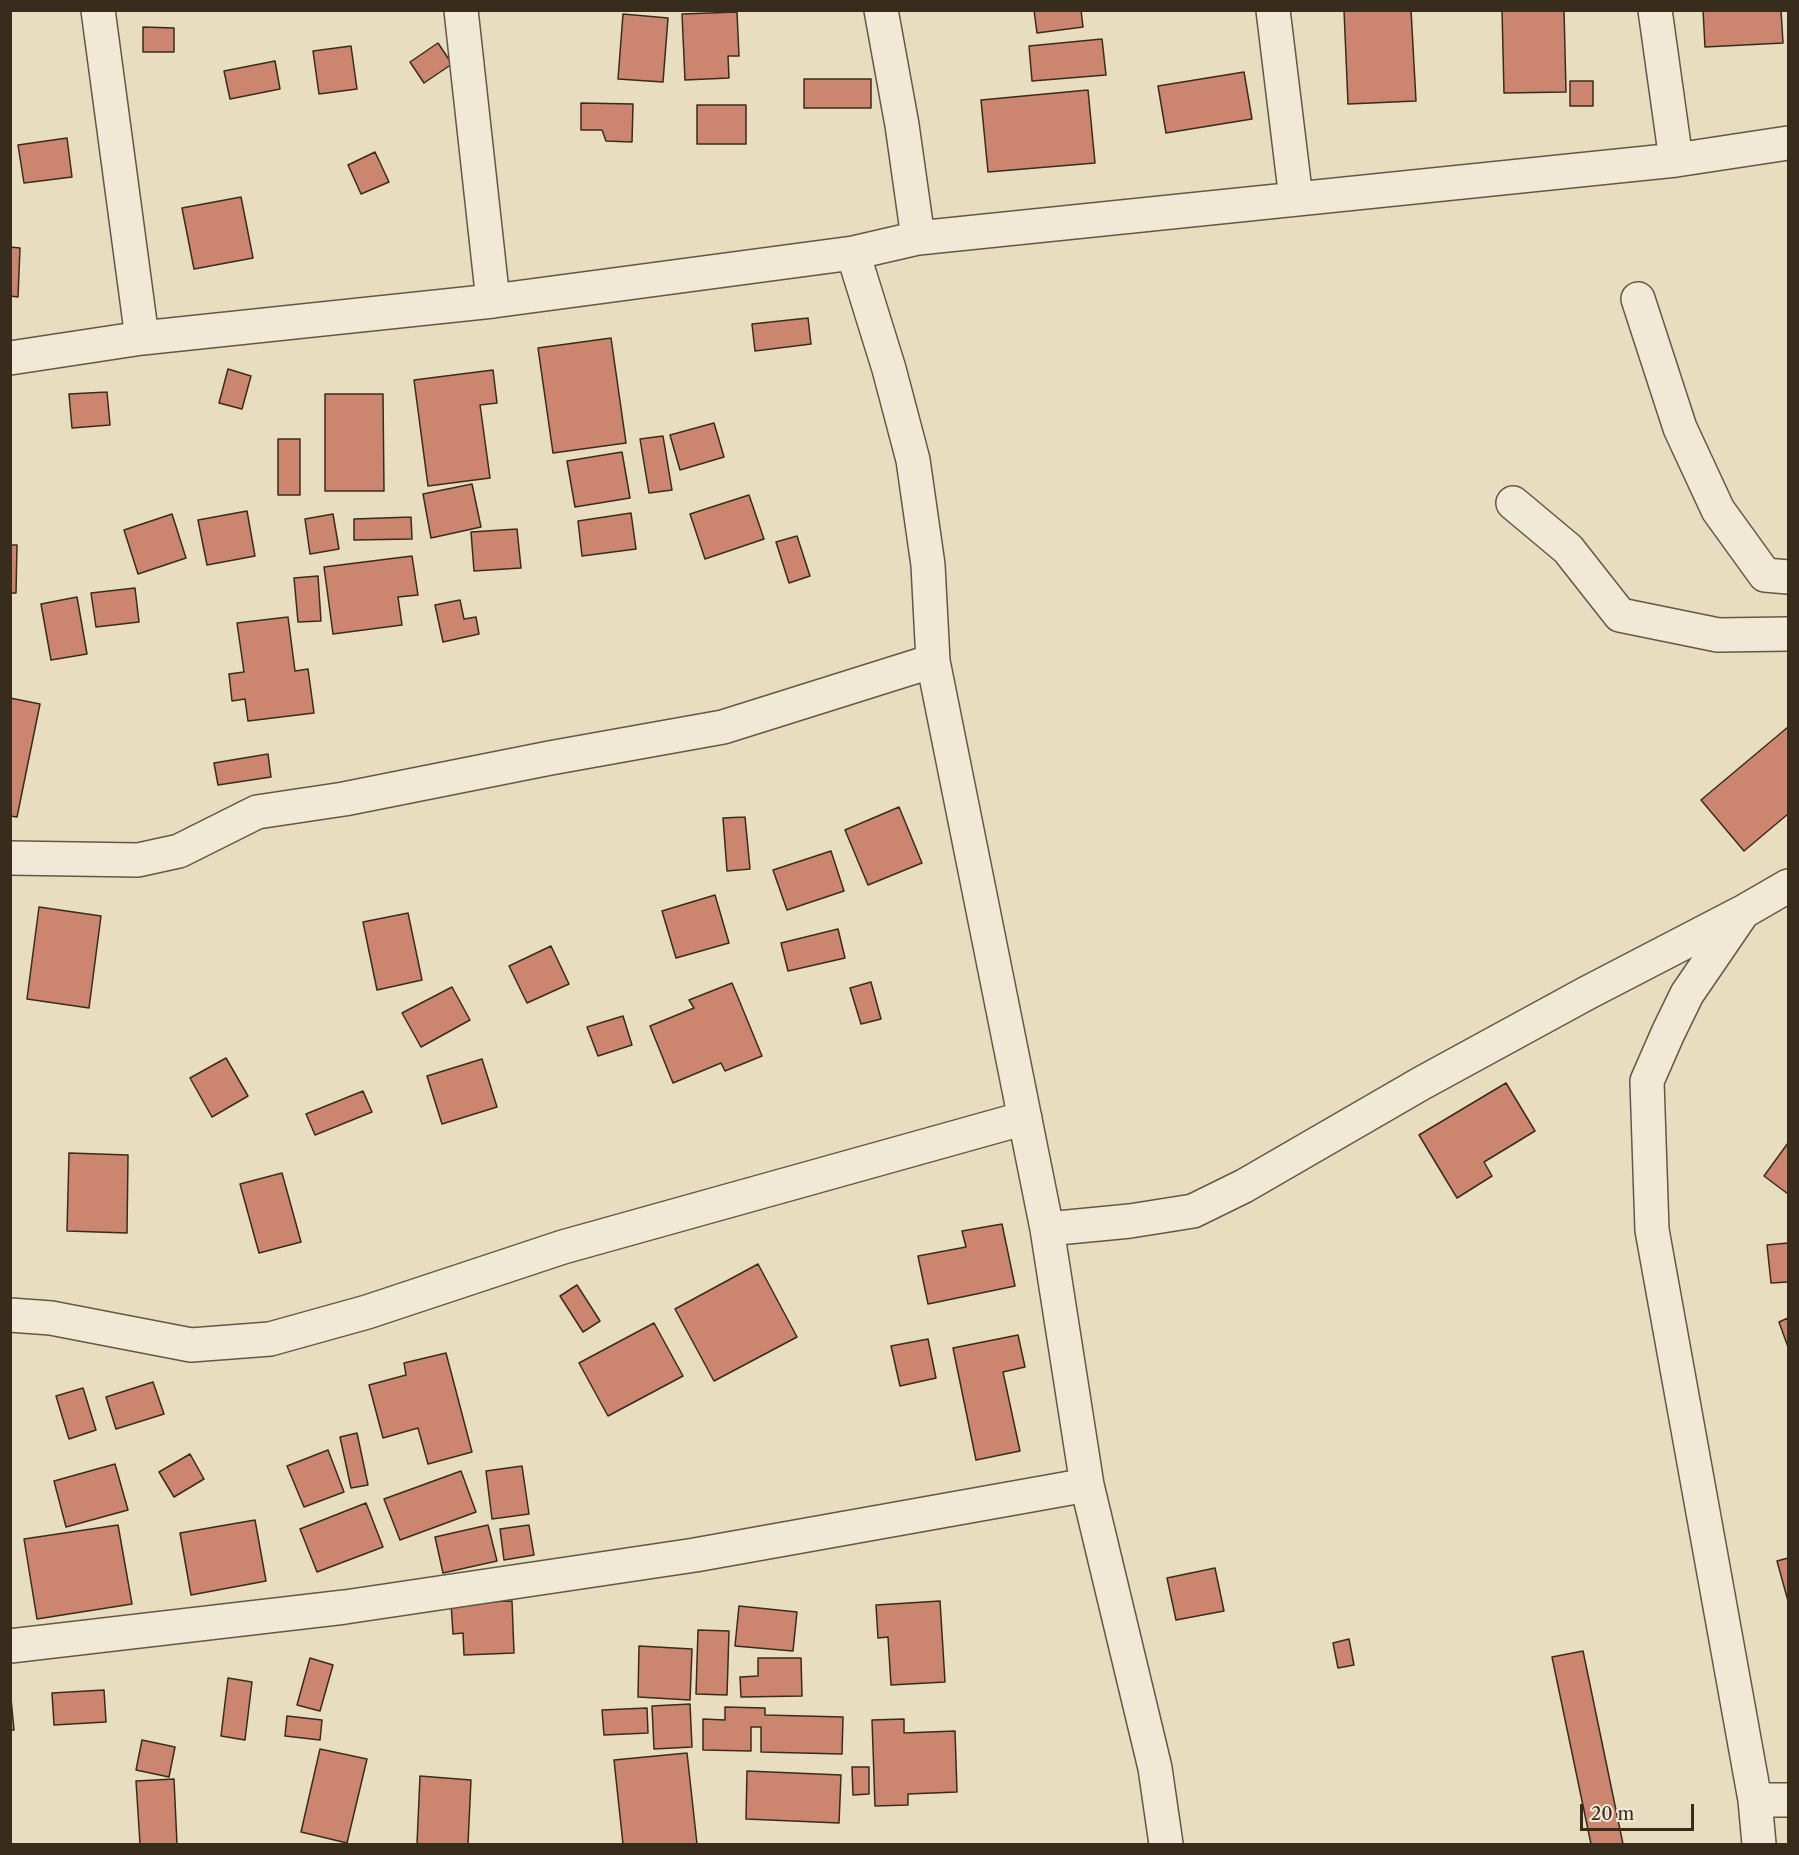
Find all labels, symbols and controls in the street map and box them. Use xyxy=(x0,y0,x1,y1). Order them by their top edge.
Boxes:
scale bar xyxy=(1583,1792,1697,1830)
text: 20 m xyxy=(1591,1803,1634,1825)

